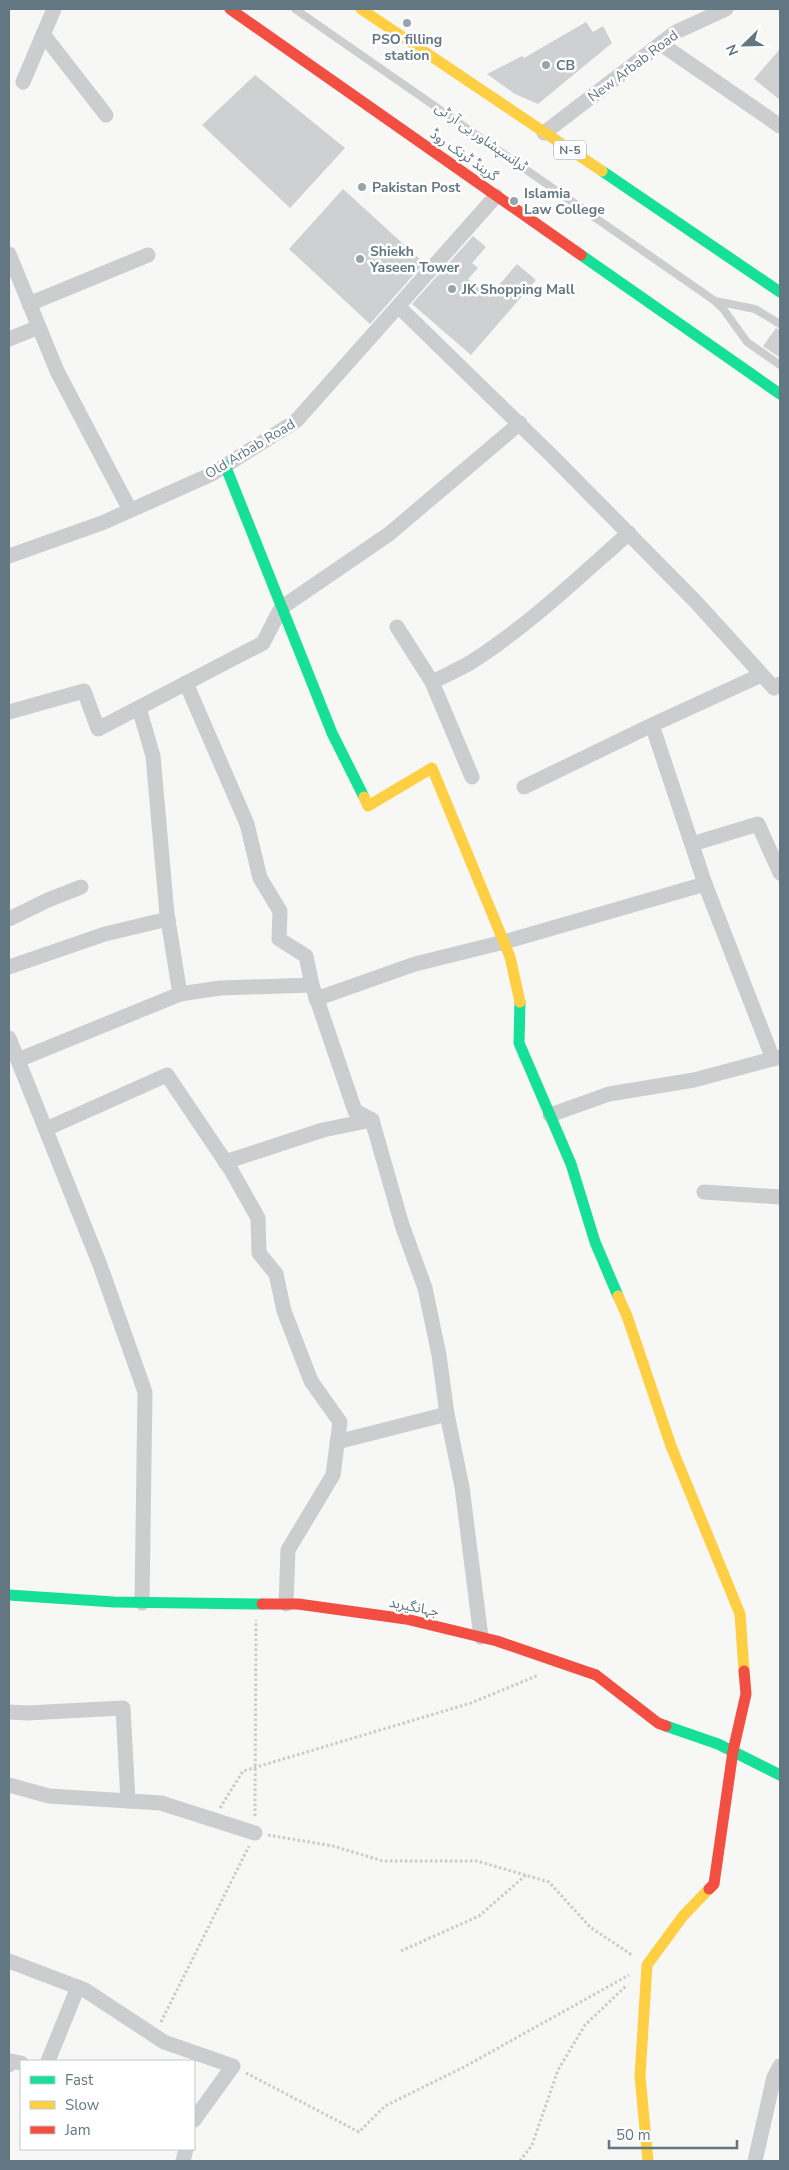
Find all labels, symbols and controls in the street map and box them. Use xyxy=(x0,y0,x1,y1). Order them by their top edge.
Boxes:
marker: PSO filling station xyxy=(401,17,413,29)
north arrow xyxy=(719,20,769,70)
street label: New Arbab Road xyxy=(584,26,682,106)
place label: PSO filling station xyxy=(372,30,442,65)
text: N xyxy=(722,41,743,58)
place label: CB xyxy=(556,56,575,75)
marker: CB xyxy=(540,59,552,71)
street label: ٹرانسپشاور بی آر ٹی xyxy=(431,98,531,176)
street label: گرینڈ ٹرنک روڈ xyxy=(426,124,502,186)
road number: N-5 xyxy=(554,140,586,160)
place label: Pakistan Post xyxy=(372,178,461,197)
marker: Pakistan Post xyxy=(356,181,368,193)
place label: Islamia Law College xyxy=(524,184,605,219)
marker: Islamia Law College xyxy=(508,195,520,207)
place label: Shiekh Yaseen Tower xyxy=(369,242,460,277)
marker: Shiekh Yaseen Tower xyxy=(354,253,366,265)
place label: JK Shopping Mall xyxy=(461,280,575,299)
marker: JK Shopping Mall xyxy=(446,283,458,295)
street label: Old Arbab Road xyxy=(202,415,298,483)
street label: جہانگیربد xyxy=(387,1593,441,1621)
legend xyxy=(20,2060,195,2150)
text: Fast xyxy=(65,2070,94,2090)
text: Slow xyxy=(65,2095,100,2115)
scale bar xyxy=(609,2118,736,2150)
text: Jam xyxy=(64,2120,91,2140)
text: 50 m xyxy=(616,2125,651,2145)

